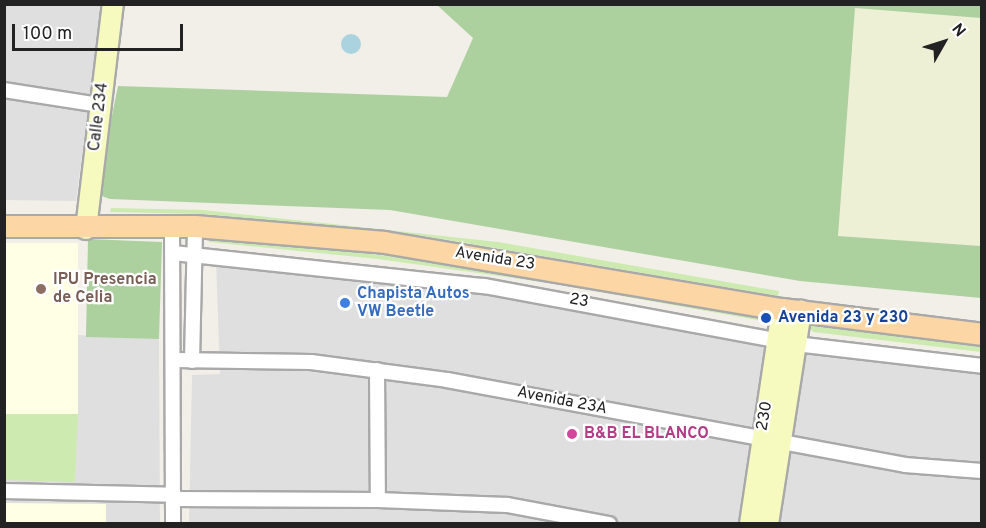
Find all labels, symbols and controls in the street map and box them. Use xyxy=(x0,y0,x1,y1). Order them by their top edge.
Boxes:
scale bar xyxy=(15,12,186,50)
north arrow xyxy=(914,12,974,72)
text: N xyxy=(947,20,969,41)
text: 100 m xyxy=(23,23,72,46)
street label: Calle 234 xyxy=(85,82,113,152)
street label: Avenida 23 xyxy=(454,243,536,275)
place label: IPU Presencia de Celia xyxy=(53,270,157,308)
marker: IPU Presencia de Celia xyxy=(34,282,48,296)
place label: Chapista Autos VW Beetle xyxy=(357,284,470,322)
street label: 23 xyxy=(568,290,590,312)
marker: Chapista Autos VW Beetle xyxy=(338,296,352,310)
place label: Avenida 23 y 230 xyxy=(778,308,909,328)
marker: Avenida 23 y 230 xyxy=(759,311,773,325)
street label: Avenida 23A xyxy=(515,383,609,419)
street label: 230 xyxy=(753,400,777,432)
place label: B&B EL BLANCO xyxy=(584,424,709,444)
marker: B&B EL BLANCO xyxy=(565,427,579,441)

